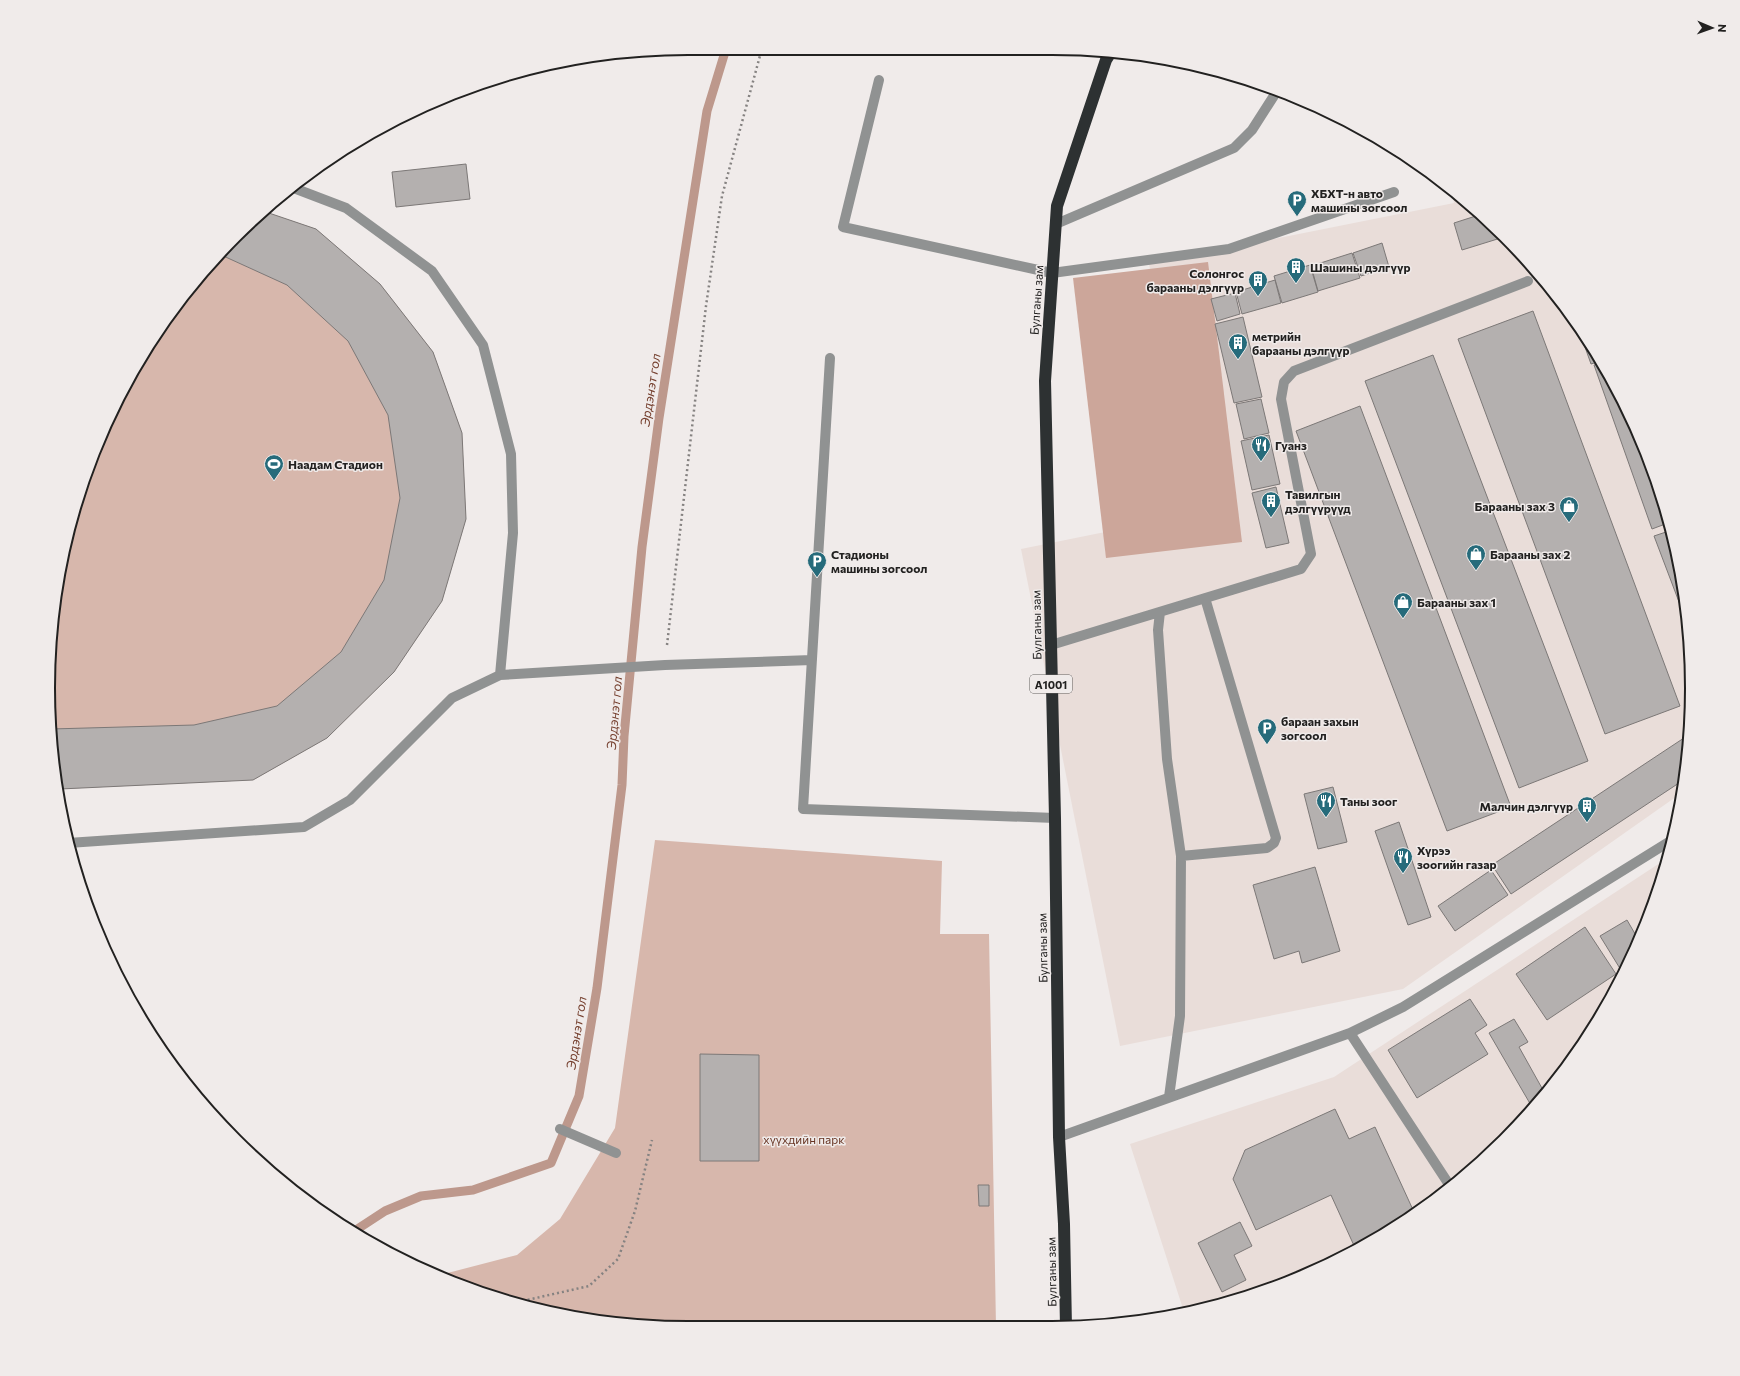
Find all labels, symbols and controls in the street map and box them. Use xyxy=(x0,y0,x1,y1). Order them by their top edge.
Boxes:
north arrow xyxy=(1692,8,1732,48)
text: N xyxy=(1716,24,1729,33)
place label: ХБХТ-н авто машины зогсоол xyxy=(1311,186,1407,214)
parking icon: ХБХТ-н авто машины зогсоол xyxy=(1286,189,1308,217)
building icon: Шашины дэлгүүр xyxy=(1285,256,1307,284)
place label: Шашины дэлгүүр xyxy=(1310,260,1411,274)
street label: Булганы зам xyxy=(1027,265,1045,335)
place label: Солонгос барааны дэлгүүр xyxy=(1146,266,1244,294)
building icon: Солонгос барааны дэлгүүр xyxy=(1247,269,1269,297)
place label: метрийн барааны дэлгүүр xyxy=(1252,329,1350,357)
building icon: метрийн барааны дэлгүүр xyxy=(1227,332,1249,360)
water label: Эрдэнэт гол xyxy=(636,352,664,428)
restaurant icon: Гуанз xyxy=(1250,434,1272,462)
place label: Гуанз xyxy=(1275,438,1307,452)
sports icon: Наадам Стадион xyxy=(263,453,285,481)
place label: Наадам Стадион xyxy=(288,457,383,471)
place label: Тавилгын дэлгүүрүүд xyxy=(1285,487,1351,515)
building icon: Тавилгын дэлгүүрүүд xyxy=(1260,490,1282,518)
shop icon: Барааны зах 3 xyxy=(1558,495,1580,523)
place label: Барааны зах 3 xyxy=(1475,499,1555,513)
shop icon: Барааны зах 2 xyxy=(1465,543,1487,571)
place label: Стадионы машины зогсоол xyxy=(831,547,927,575)
place label: Барааны зах 2 xyxy=(1490,547,1570,561)
parking icon: Стадионы машины зогсоол xyxy=(806,550,828,578)
street label: Булганы зам xyxy=(1028,590,1044,660)
shop icon: Барааны зах 1 xyxy=(1392,591,1414,619)
place label: Барааны зах 1 xyxy=(1417,595,1496,609)
water label: Эрдэнэт гол xyxy=(603,675,625,750)
road number: A1001 xyxy=(1030,675,1072,693)
place label: бараан захын зогсоол xyxy=(1281,714,1359,742)
parking icon: бараан захын зогсоол xyxy=(1256,717,1278,745)
restaurant icon: Таны зоог xyxy=(1315,790,1337,818)
place label: Таны зоог xyxy=(1340,794,1398,808)
building icon: Малчин дэлгүүр xyxy=(1576,795,1598,823)
place label: Малчин дэлгүүр xyxy=(1479,799,1573,813)
place label: Хүрээ зоогийн газар xyxy=(1417,843,1496,871)
restaurant icon: Хүрээ зоогийн газар xyxy=(1392,846,1414,874)
street label: Булганы зам xyxy=(1034,913,1050,983)
water label: Эрдэнэт гол xyxy=(562,995,590,1071)
park label: хүүхдийн парк xyxy=(763,1132,845,1146)
street label: Булганы зам xyxy=(1043,1237,1059,1307)

